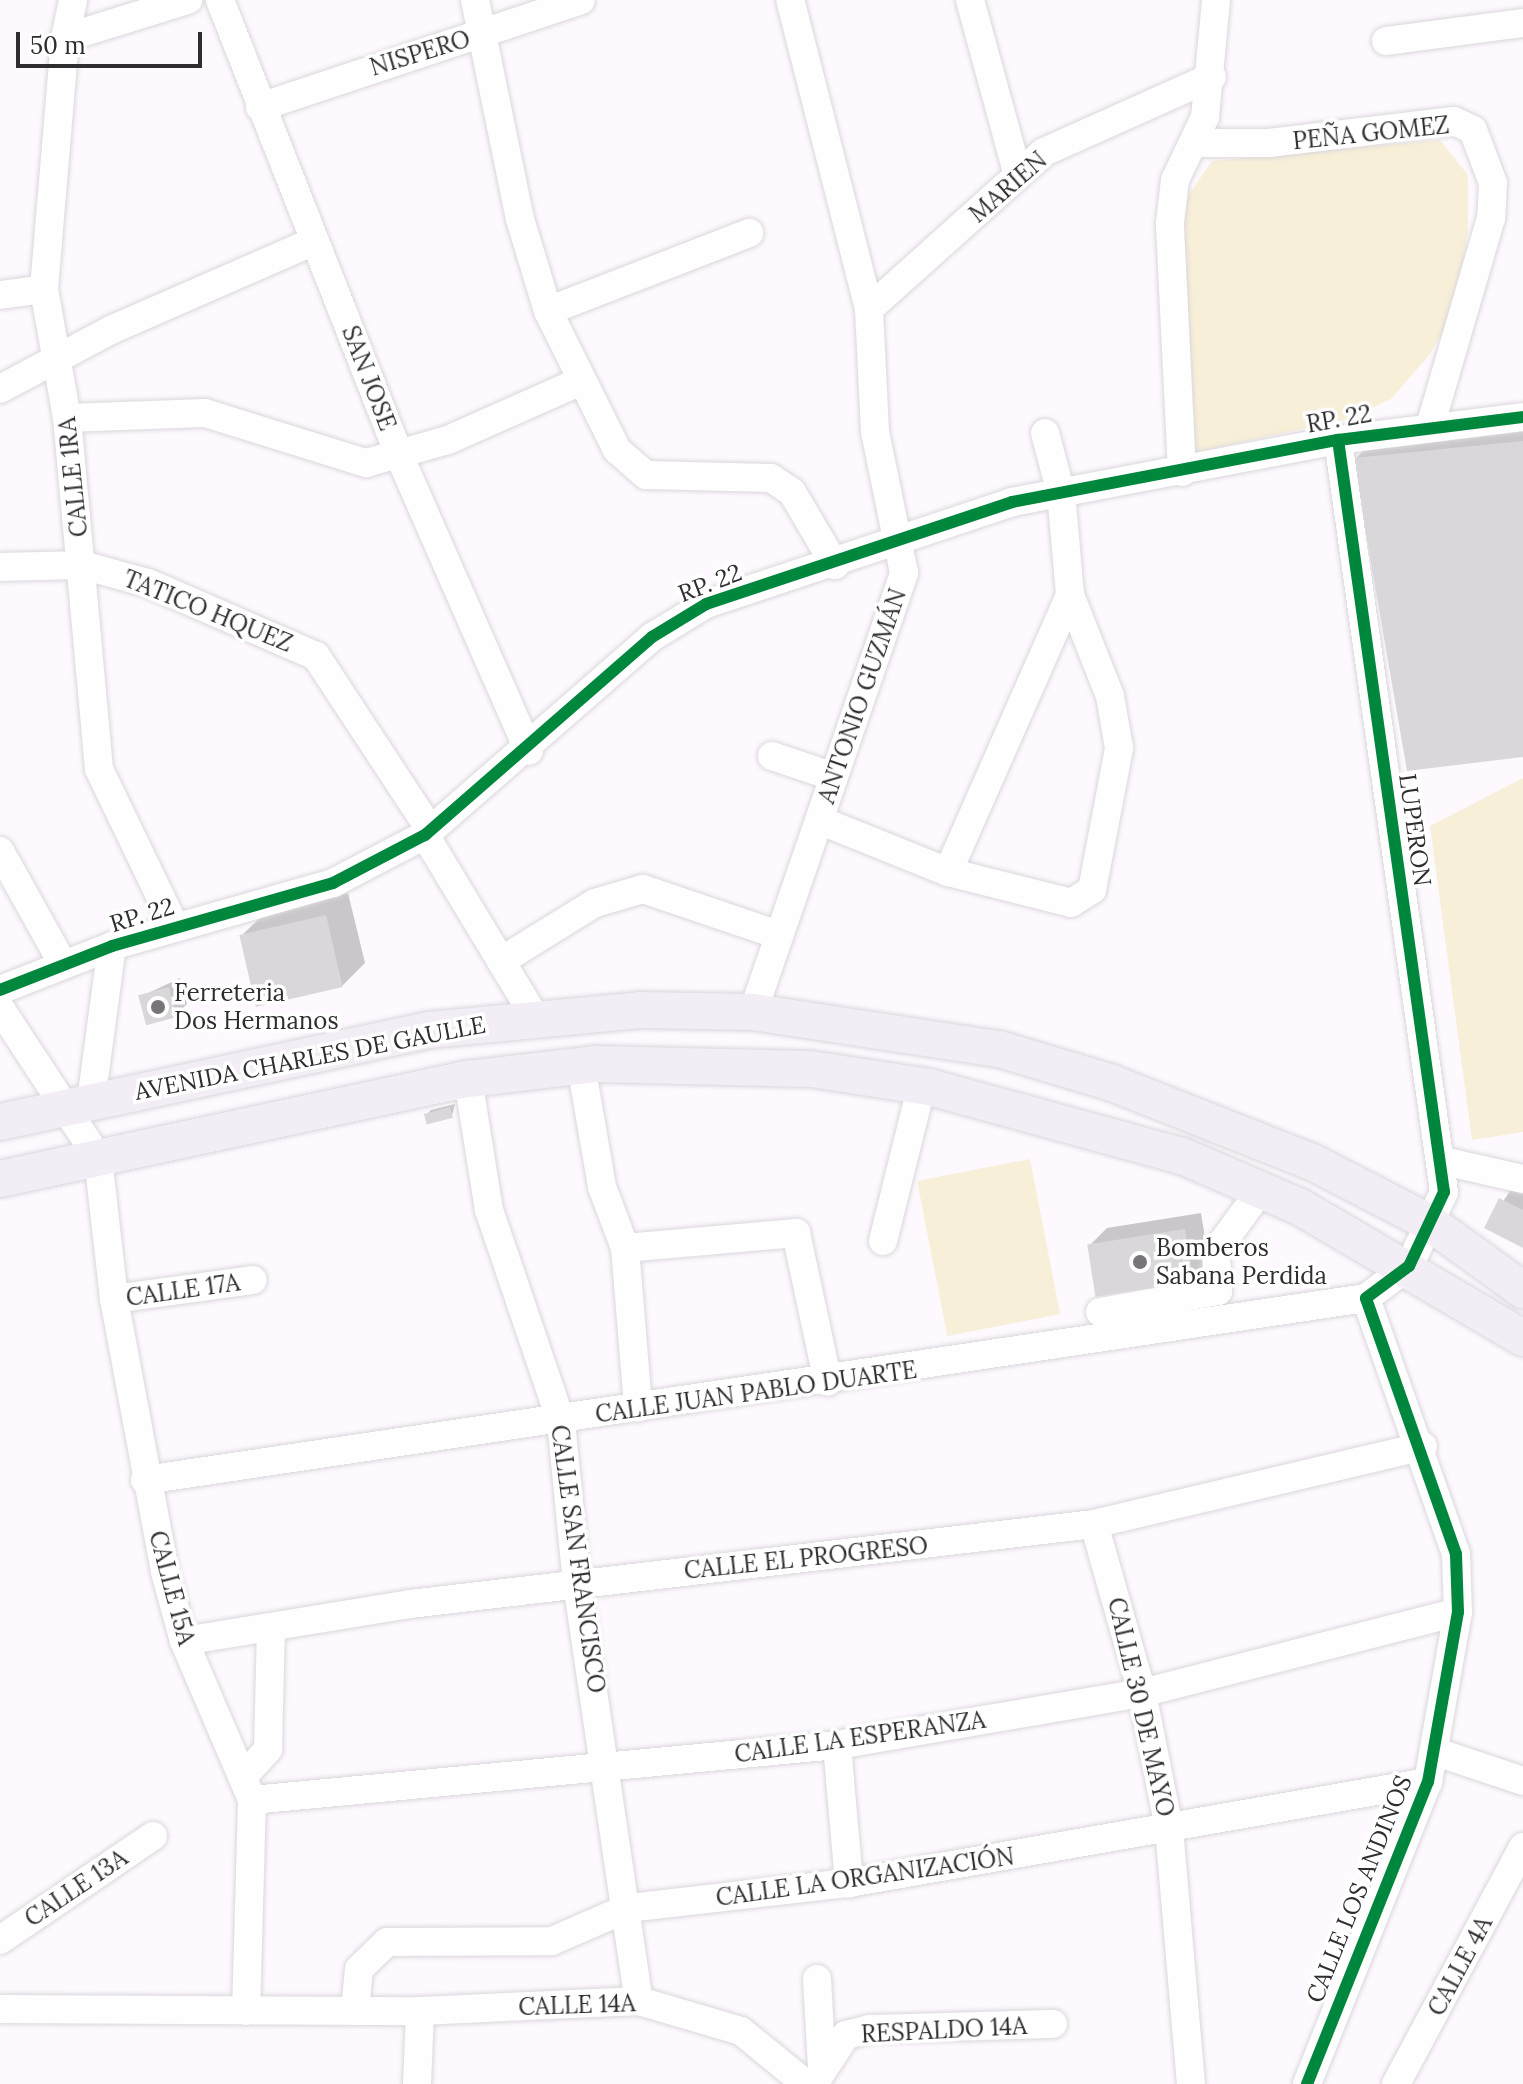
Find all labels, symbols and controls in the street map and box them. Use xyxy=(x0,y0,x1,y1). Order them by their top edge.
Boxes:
scale bar xyxy=(20,16,206,66)
street label: NISPERO xyxy=(366,24,474,82)
text: 50 m xyxy=(30,30,86,61)
street label: PEÑA GOMEZ xyxy=(1291,110,1451,156)
street label: MARIEN xyxy=(963,145,1053,229)
street label: SAN JOSE xyxy=(336,322,402,434)
street label: RP. 22 xyxy=(1304,399,1374,439)
street label: CALLE 1RA xyxy=(52,416,94,538)
street label: RP. 22 xyxy=(674,558,746,608)
street label: TATICO HQUEZ xyxy=(119,564,297,658)
street label: ANTONIO GUZMÁN xyxy=(812,585,912,807)
street label: LUPERON xyxy=(1393,772,1437,888)
street label: RP. 22 xyxy=(106,892,178,938)
place label: Ferreteria Dos Hermanos xyxy=(174,979,338,1035)
marker: Ferreteria Dos Hermanos xyxy=(149,998,167,1016)
street label: AVENIDA CHARLES DE GAULLE xyxy=(132,1010,488,1106)
place label: Bomberos Sabana Perdida xyxy=(1156,1234,1327,1290)
marker: Bomberos Sabana Perdida xyxy=(1131,1253,1149,1271)
street label: CALLE 17A xyxy=(124,1268,242,1312)
street label: CALLE JUAN PABLO DUARTE xyxy=(593,1355,919,1429)
street label: CALLE SAN FRANCISCO xyxy=(545,1423,611,1695)
street label: CALLE 15A xyxy=(143,1528,201,1648)
street label: CALLE EL PROGRESO xyxy=(683,1531,929,1585)
street label: CALLE 30 DE MAYO xyxy=(1102,1595,1180,1819)
street label: CALLE LA ESPERANZA xyxy=(733,1705,987,1769)
street label: CALLE LOS ANDINOS xyxy=(1300,1771,1418,2007)
street label: CALLE LA ORGANIZACIÓN xyxy=(714,1842,1016,1912)
street label: CALLE 13A xyxy=(19,1843,133,1933)
street label: CALLE 4A xyxy=(1422,1911,1498,2021)
street label: CALLE 14A xyxy=(518,1989,636,2021)
street label: RESPALDO 14A xyxy=(860,2011,1028,2049)

